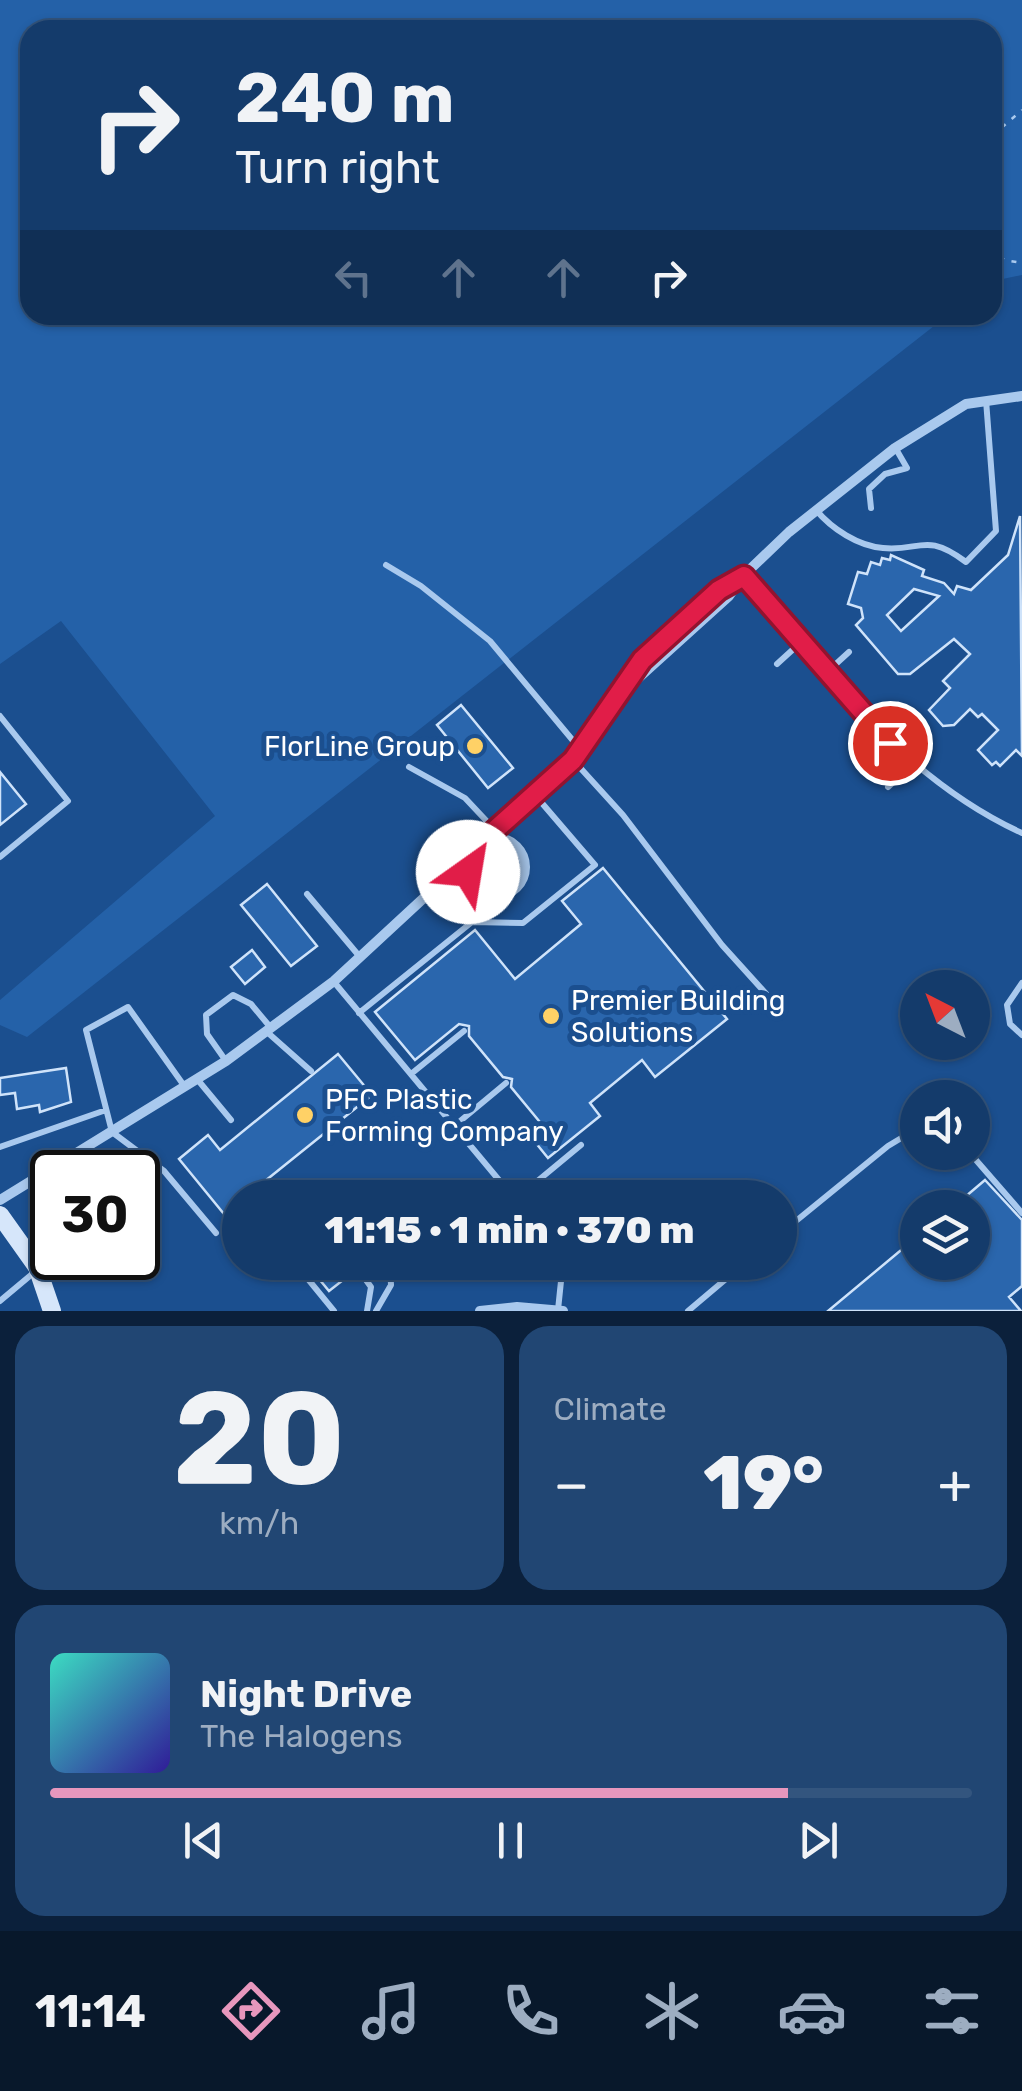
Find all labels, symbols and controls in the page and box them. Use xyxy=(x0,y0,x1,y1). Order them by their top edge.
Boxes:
text: 240 m xyxy=(235,57,455,140)
icon: right xyxy=(70,60,200,190)
text: Turn right xyxy=(235,141,439,194)
icon: left xyxy=(326,250,381,305)
icon: ahead xyxy=(431,250,486,305)
icon: ahead xyxy=(536,250,591,305)
icon: right xyxy=(641,250,696,305)
pin xyxy=(848,701,933,786)
icon: arrive xyxy=(863,716,918,771)
place label: FlorLine Group xyxy=(264,730,455,763)
marker: FlorLine Group xyxy=(464,735,486,757)
position arrow xyxy=(416,820,520,924)
north arrow xyxy=(900,970,990,1060)
map controls xyxy=(900,970,990,1280)
place label: Premier Building Solutions xyxy=(571,984,786,1049)
marker: Premier Building Solutions xyxy=(540,1005,562,1027)
button: sound xyxy=(900,1080,990,1170)
place label: PFC Plastic Forming Company xyxy=(325,1083,564,1148)
marker: PFC Plastic Forming Company xyxy=(294,1104,316,1126)
speed limit sign: 30 xyxy=(30,1150,160,1280)
button: layers xyxy=(900,1190,990,1280)
text: 11:15 · 1 min · 370 m xyxy=(324,1207,695,1253)
text: 20 xyxy=(173,1361,346,1516)
text: Climate xyxy=(554,1390,667,1428)
text: 19° xyxy=(703,1439,824,1528)
text: − xyxy=(554,1452,589,1517)
text: + xyxy=(938,1452,972,1517)
text: km/h xyxy=(219,1504,299,1542)
text: Night Drive xyxy=(200,1671,412,1717)
text: The Halogens xyxy=(200,1717,403,1755)
icon: previous xyxy=(176,1813,231,1868)
icon: pause xyxy=(483,1813,538,1868)
icon: next xyxy=(791,1813,846,1868)
icon: directions xyxy=(216,1976,286,2046)
icon: music xyxy=(356,1976,426,2046)
icon: phone xyxy=(496,1976,566,2046)
icon: climate xyxy=(637,1976,707,2046)
icon: car xyxy=(777,1976,847,2046)
icon: filters xyxy=(917,1976,987,2046)
text: 11:14 xyxy=(35,1985,146,2038)

